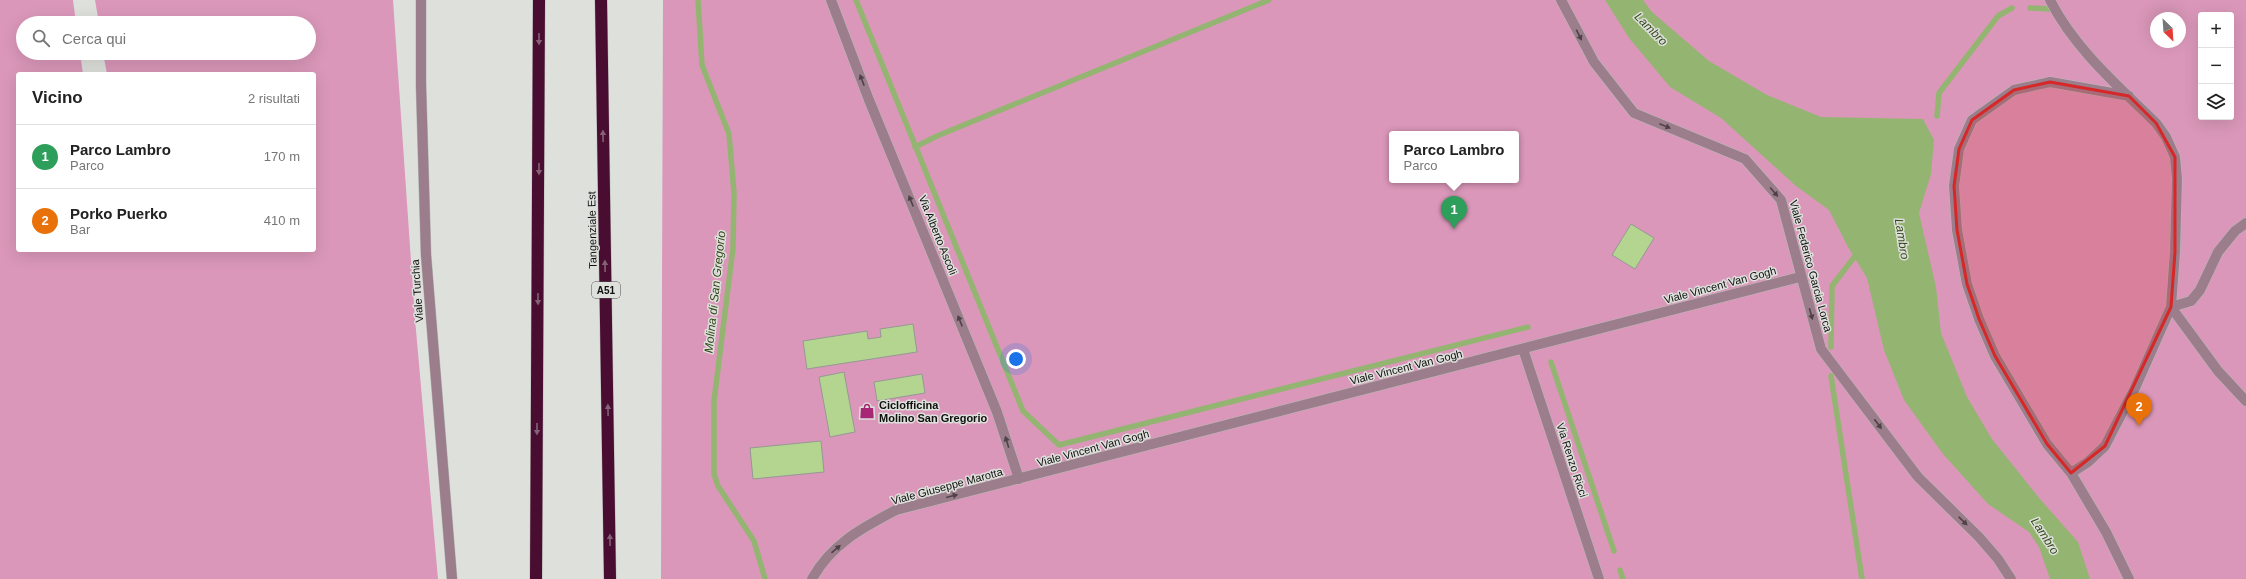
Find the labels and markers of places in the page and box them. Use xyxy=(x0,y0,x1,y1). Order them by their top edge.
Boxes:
pin: 1 xyxy=(1441,196,1467,229)
pin: 2 xyxy=(2126,393,2152,426)
place label: Ciclofficina Molino San Gregorio xyxy=(879,399,987,424)
shop icon: Ciclofficina Molino San Gregorio xyxy=(858,402,876,420)

